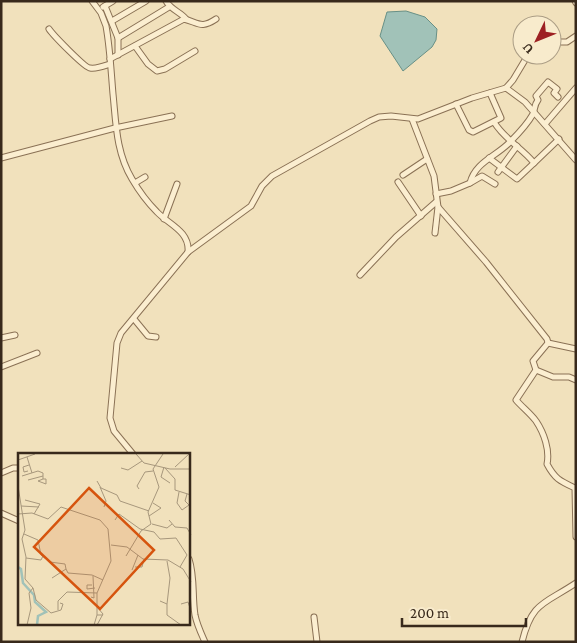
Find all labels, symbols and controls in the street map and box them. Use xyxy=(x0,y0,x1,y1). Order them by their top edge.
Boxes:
north arrow xyxy=(512,15,562,65)
text: U xyxy=(518,40,537,58)
inset map xyxy=(18,453,190,626)
scale bar xyxy=(402,596,526,628)
text: 200 m xyxy=(410,605,449,621)

